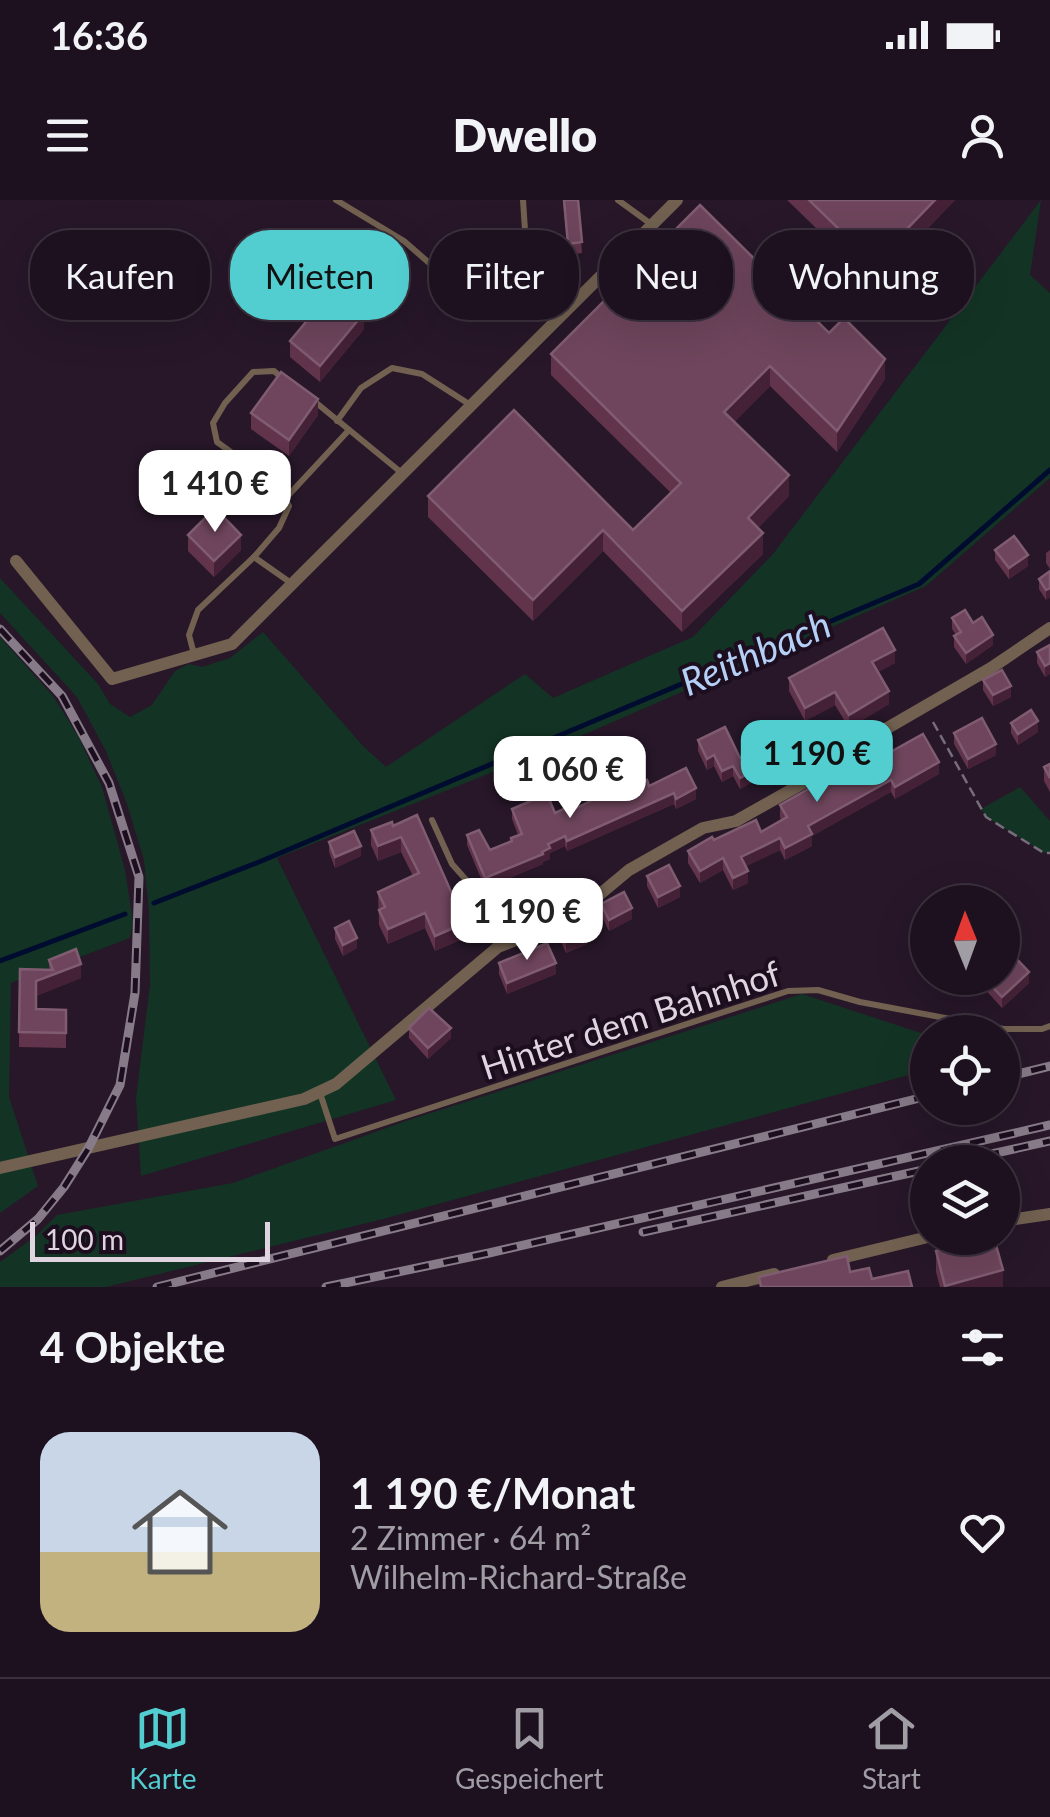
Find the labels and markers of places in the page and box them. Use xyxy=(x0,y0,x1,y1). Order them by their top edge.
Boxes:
pin: 1 410 € xyxy=(123,450,307,535)
pin: 1 190 € xyxy=(725,720,909,805)
pin: 1 060 € xyxy=(478,736,662,821)
pin: 1 190 € xyxy=(435,878,619,963)

